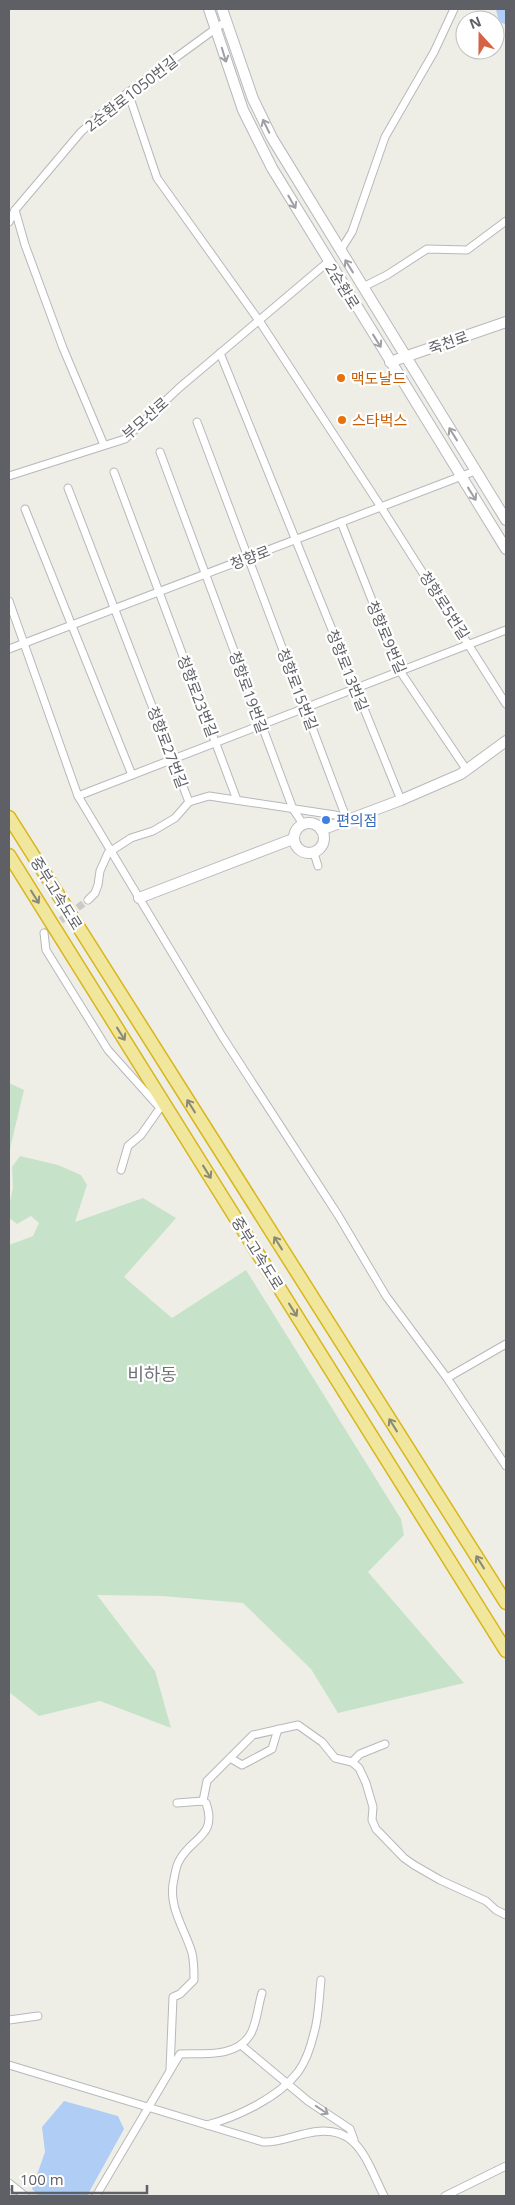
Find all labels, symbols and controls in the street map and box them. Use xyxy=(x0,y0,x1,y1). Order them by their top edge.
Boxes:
north arrow xyxy=(455,10,505,60)
text: N xyxy=(466,11,484,33)
one-way arrow xyxy=(219,47,229,63)
street label: 2순환로1050번길 xyxy=(81,51,181,135)
one-way arrow xyxy=(261,119,271,134)
one-way arrow xyxy=(287,195,297,209)
one-way arrow xyxy=(344,259,355,273)
street label: 2순환로 xyxy=(321,260,365,312)
street label: 죽천로 xyxy=(425,326,471,358)
one-way arrow xyxy=(372,333,382,347)
place label: 맥도날드 xyxy=(351,368,406,388)
marker: 맥도날드 xyxy=(335,372,347,384)
street label: 부모산로 xyxy=(118,392,172,444)
place label: 스타벅스 xyxy=(352,410,407,430)
marker: 스타벅스 xyxy=(336,414,348,426)
one-way arrow xyxy=(447,428,457,442)
one-way arrow xyxy=(467,486,477,500)
street label: 청향로 xyxy=(227,540,273,574)
street label: 청향로5번길 xyxy=(415,567,475,643)
street label: 청향로9번길 xyxy=(363,597,411,677)
street label: 청향로13번길 xyxy=(323,626,373,714)
street label: 청향로15번길 xyxy=(273,645,323,733)
street label: 청향로19번길 xyxy=(225,648,273,736)
street label: 청향로23번길 xyxy=(173,652,223,740)
street label: 청향로27번길 xyxy=(143,703,193,791)
place label: 편의점 xyxy=(336,810,377,830)
marker: 편의점 xyxy=(320,814,332,826)
street label: 중부고속도로 xyxy=(27,853,87,933)
one-way arrow xyxy=(30,889,40,903)
one-way arrow xyxy=(116,1027,126,1041)
one-way arrow xyxy=(186,1099,196,1113)
one-way arrow xyxy=(203,1164,213,1178)
street label: 중부고속도로 xyxy=(228,1213,288,1293)
one-way arrow xyxy=(272,1236,283,1250)
one-way arrow xyxy=(289,1302,299,1316)
district label: 비하동 xyxy=(127,1362,177,1386)
one-way arrow xyxy=(388,1418,398,1432)
one-way arrow xyxy=(475,1555,485,1569)
one-way arrow xyxy=(315,2105,329,2115)
scale bar xyxy=(12,2162,148,2194)
text: 100 m xyxy=(20,2169,64,2189)

